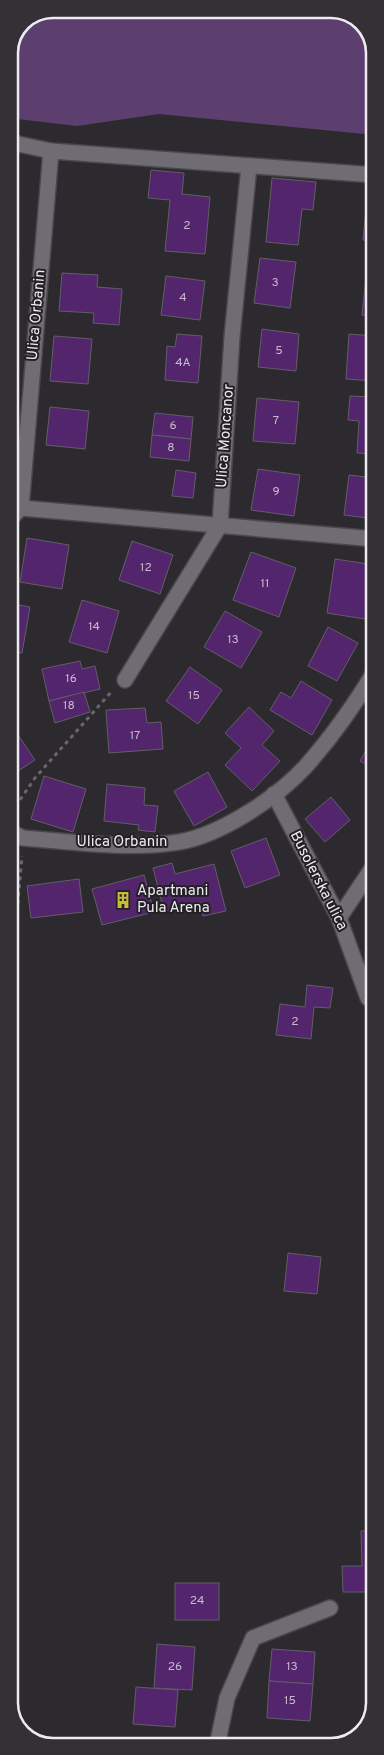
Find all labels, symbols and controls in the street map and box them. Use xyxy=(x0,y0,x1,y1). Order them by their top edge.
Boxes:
house number: 2 xyxy=(183,218,191,234)
street label: Ulica Orbanin xyxy=(24,269,50,361)
house number: 3 xyxy=(271,275,279,291)
house number: 4 xyxy=(179,290,187,306)
house number: 5 xyxy=(275,343,283,359)
house number: 4A xyxy=(175,355,191,371)
street label: Ulica Moncanor xyxy=(213,383,239,489)
house number: 7 xyxy=(273,413,279,429)
house number: 6 xyxy=(169,418,177,434)
house number: 8 xyxy=(167,440,175,456)
house number: 9 xyxy=(272,484,280,500)
house number: 12 xyxy=(140,560,152,576)
house number: 11 xyxy=(261,576,269,592)
house number: 14 xyxy=(88,619,100,635)
house number: 13 xyxy=(227,632,239,648)
house number: 16 xyxy=(65,671,77,687)
house number: 15 xyxy=(188,688,200,704)
house number: 18 xyxy=(63,698,75,714)
house number: 17 xyxy=(130,728,140,744)
street label: Busolerska ulica xyxy=(285,828,351,934)
street label: Ulica Orbanin xyxy=(76,833,168,852)
place label: Apartmani Pula Arena xyxy=(137,882,210,918)
building icon: Apartmani Pula Arena xyxy=(113,890,133,910)
house number: 2 xyxy=(291,1014,299,1030)
house number: 24 xyxy=(190,1593,204,1609)
house number: 26 xyxy=(168,1659,182,1675)
house number: 13 xyxy=(286,1659,298,1675)
house number: 15 xyxy=(284,1693,296,1709)

